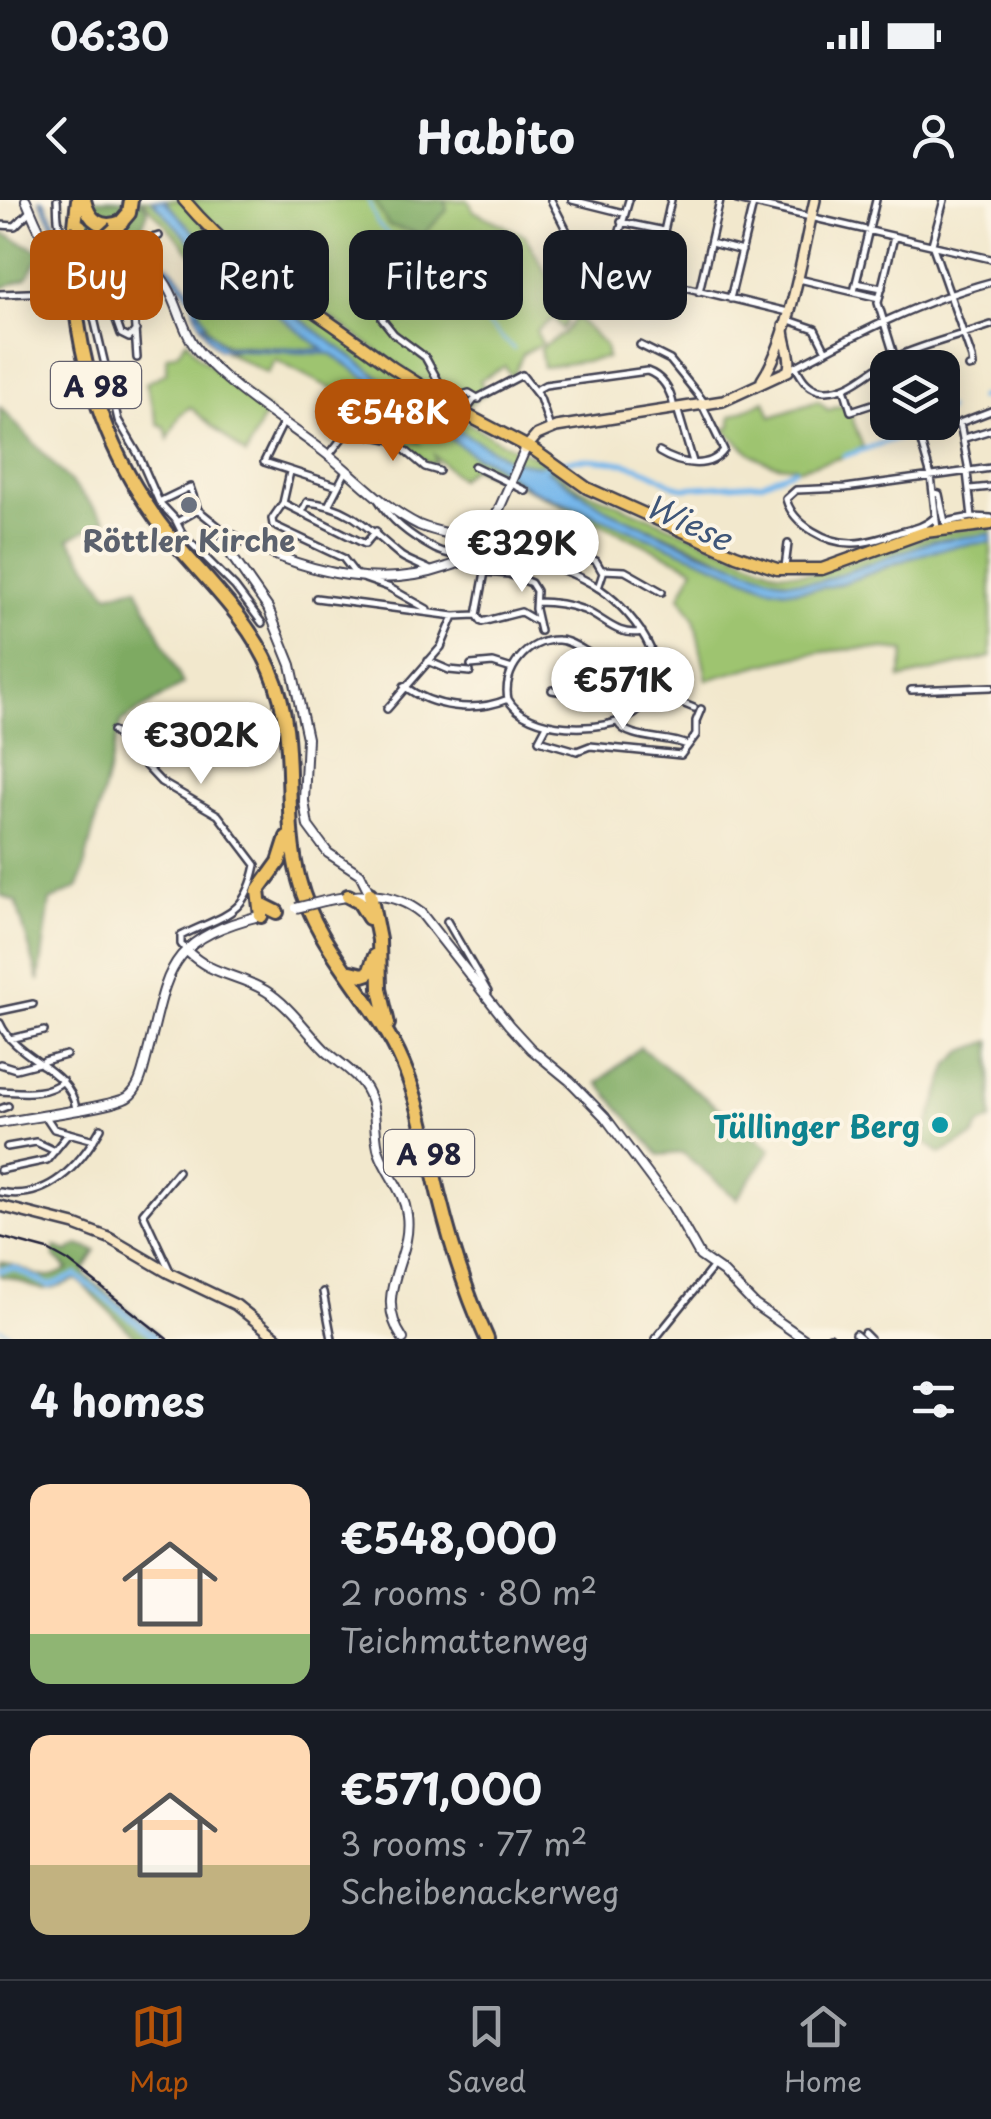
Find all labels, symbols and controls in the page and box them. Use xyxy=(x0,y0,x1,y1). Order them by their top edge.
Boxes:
text: 06:30 xyxy=(50,7,169,64)
text: Habito xyxy=(416,101,575,169)
icon: back xyxy=(30,108,85,163)
icon: person xyxy=(906,108,961,163)
chip: Buy xyxy=(30,230,163,320)
chip: Rent xyxy=(183,230,329,320)
chip: Filters xyxy=(349,230,523,320)
chip: New xyxy=(543,230,687,320)
map controls xyxy=(870,350,960,440)
button: layers xyxy=(870,350,960,440)
road number: A 98 xyxy=(51,362,141,408)
pin: €548K xyxy=(323,379,463,464)
text: €548K xyxy=(337,387,449,435)
water label: Wiese xyxy=(638,480,742,563)
marker: Röttler Kirche xyxy=(178,494,200,516)
pin: €329K xyxy=(452,510,592,595)
place label: Röttler Kirche xyxy=(82,517,296,562)
text: €329K xyxy=(467,518,577,566)
pin: €571K xyxy=(553,647,693,732)
text: €571K xyxy=(573,655,673,703)
pin: €302K xyxy=(131,702,271,787)
text: €302K xyxy=(143,710,259,758)
place label: Tüllinger Berg xyxy=(713,1103,920,1148)
marker: Tüllinger Berg xyxy=(929,1114,951,1136)
road number: A 98 xyxy=(384,1130,474,1176)
text: 4 homes xyxy=(30,1368,205,1431)
icon: filters xyxy=(906,1372,961,1427)
text: €548,000 xyxy=(340,1505,557,1568)
icon: home xyxy=(110,1524,230,1644)
text: 2 rooms · 80 m² xyxy=(340,1568,597,1616)
text: Teichmattenweg xyxy=(340,1616,590,1664)
text: €571,000 xyxy=(340,1756,542,1819)
icon: home xyxy=(110,1775,230,1895)
text: 3 rooms · 77 m² xyxy=(340,1819,588,1867)
text: Scheibenackerweg xyxy=(340,1867,620,1915)
tab: Map xyxy=(129,1999,189,2102)
tab: Saved xyxy=(447,1999,526,2102)
tab: Home xyxy=(784,1999,862,2102)

